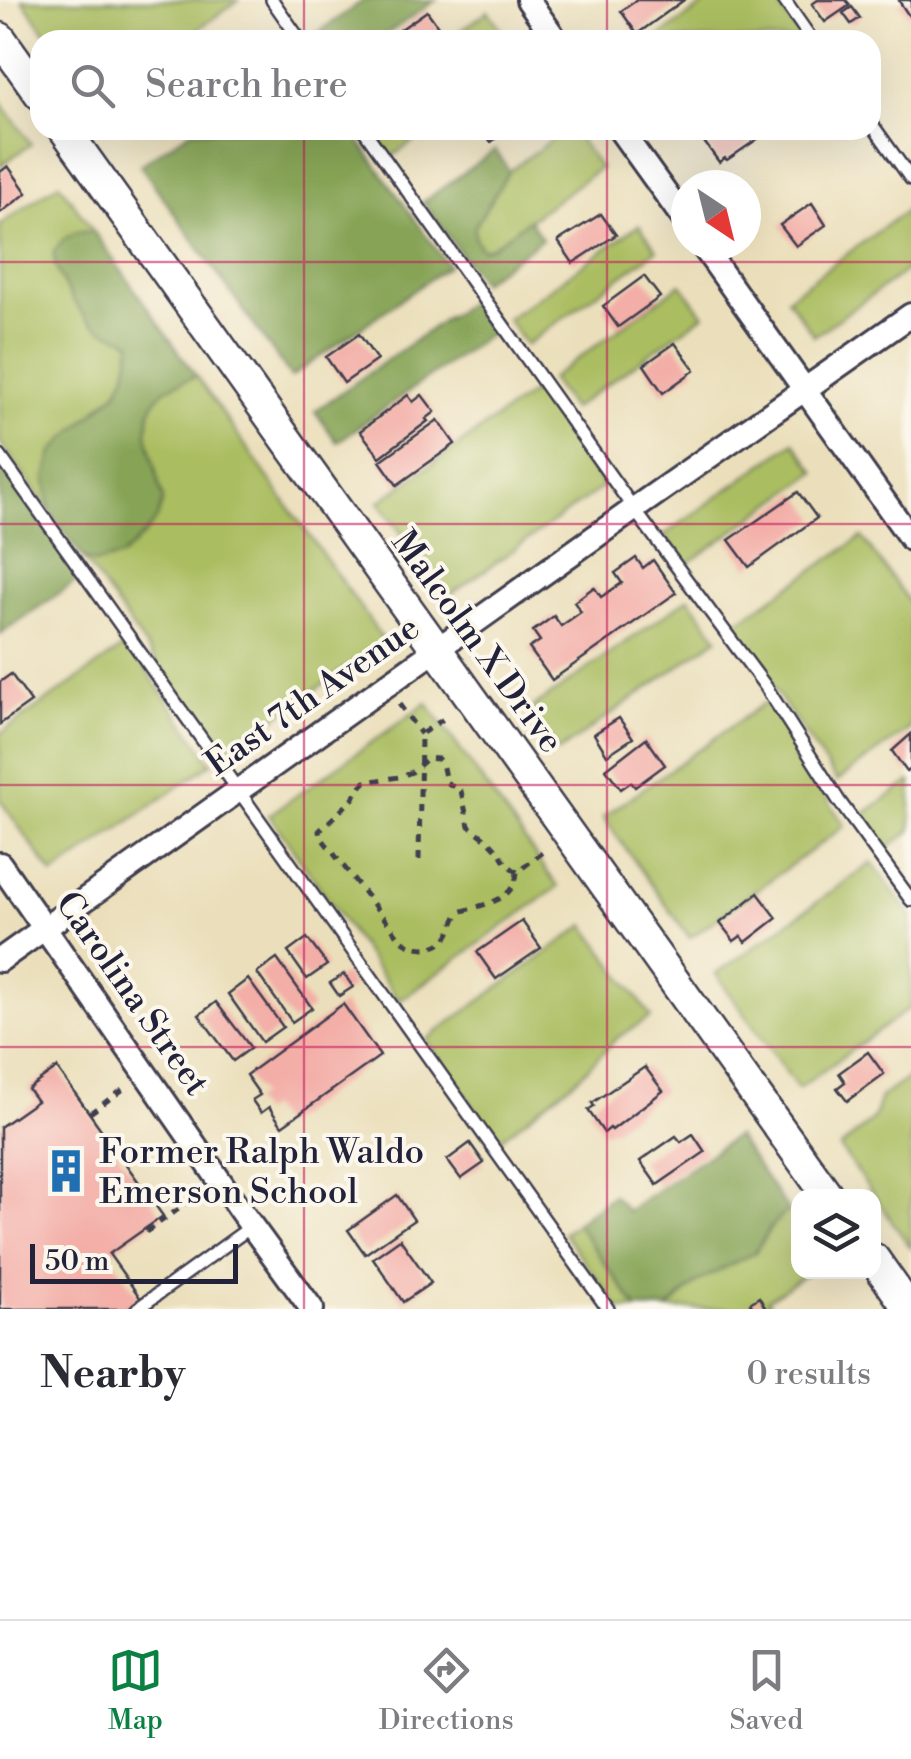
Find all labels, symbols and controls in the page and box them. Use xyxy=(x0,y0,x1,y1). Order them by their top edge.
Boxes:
search box xyxy=(30,30,881,140)
icon: search xyxy=(65,58,120,113)
text: Search here xyxy=(145,62,348,109)
north arrow xyxy=(671,170,761,260)
street label: Malcolm X Drive xyxy=(382,522,572,762)
street label: East 7th Avenue xyxy=(198,607,428,786)
street label: Carolina Street xyxy=(46,884,218,1104)
place label: Former Ralph Waldo Emerson School xyxy=(99,1131,424,1214)
building icon: Former Ralph Waldo Emerson School xyxy=(42,1147,90,1195)
map controls xyxy=(791,1189,881,1279)
button: layers xyxy=(791,1189,881,1279)
scale bar xyxy=(30,1239,238,1284)
text: 50 m xyxy=(45,1244,109,1279)
text: Nearby xyxy=(40,1348,185,1401)
text: 0 results xyxy=(746,1354,871,1394)
tab: Map xyxy=(108,1643,163,1738)
tab: Directions xyxy=(379,1643,514,1738)
tab: Saved xyxy=(730,1643,803,1738)

